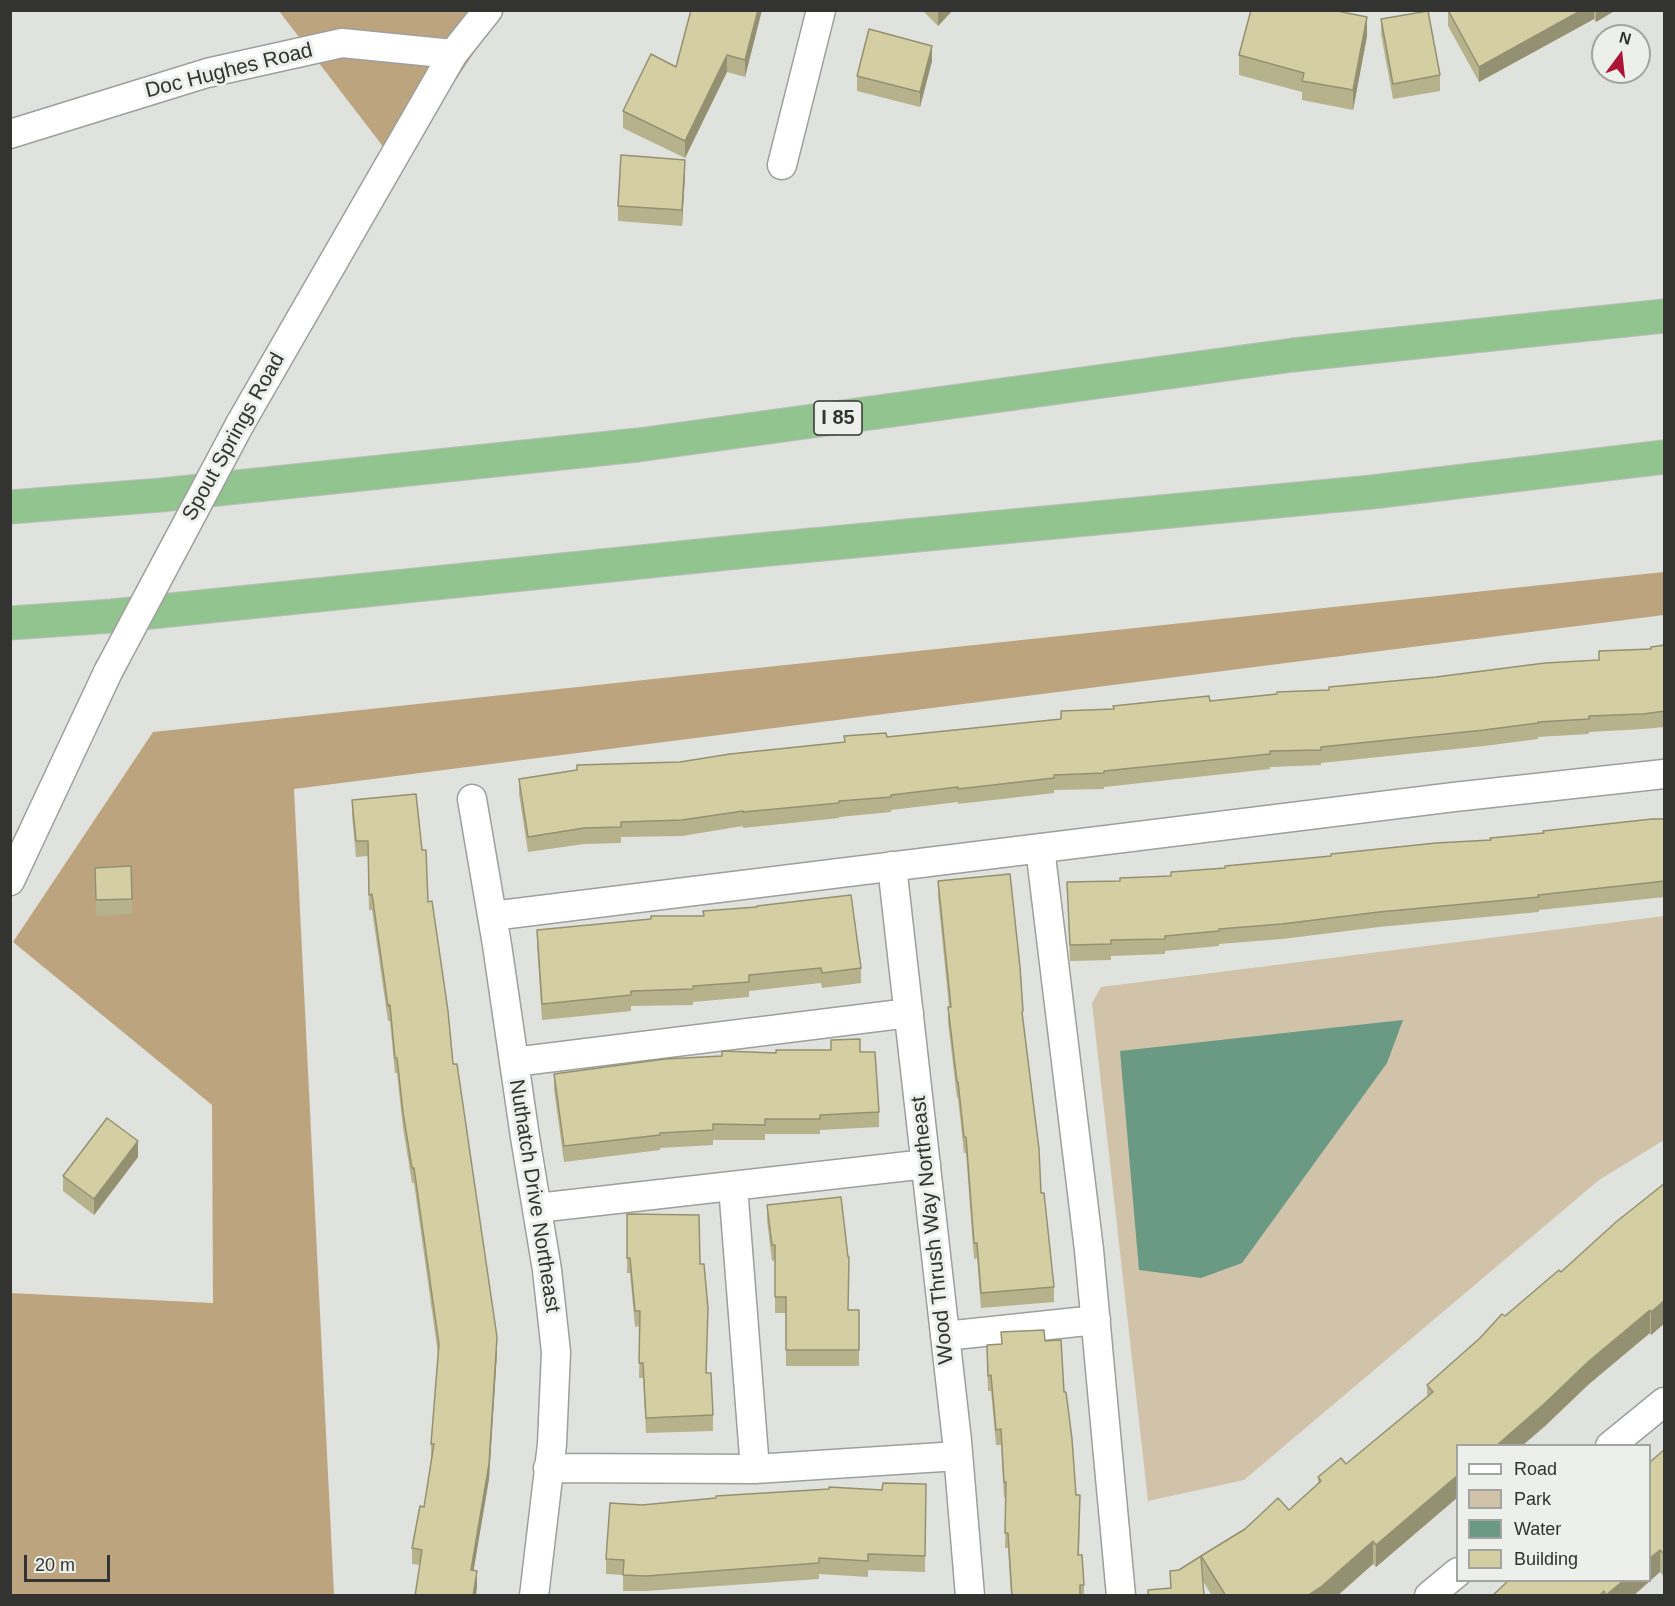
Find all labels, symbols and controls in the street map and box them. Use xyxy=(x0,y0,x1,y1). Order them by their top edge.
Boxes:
north arrow xyxy=(1591,24,1651,84)
text: N xyxy=(1617,28,1633,48)
street label: Doc Hughes Road xyxy=(143,38,315,104)
street label: Spout Springs Road xyxy=(177,349,291,525)
road number: I 85 xyxy=(814,401,862,435)
street label: Nuthatch Drive Northeast xyxy=(503,1078,565,1314)
street label: Wood Thrush Way Northeast xyxy=(906,1095,960,1365)
legend xyxy=(1456,1444,1651,1582)
text: Road xyxy=(1514,1459,1557,1479)
text: Park xyxy=(1514,1489,1551,1509)
text: Water xyxy=(1514,1519,1561,1539)
scale bar xyxy=(27,1543,112,1581)
text: Building xyxy=(1514,1549,1578,1569)
text: 20 m xyxy=(35,1555,75,1575)

